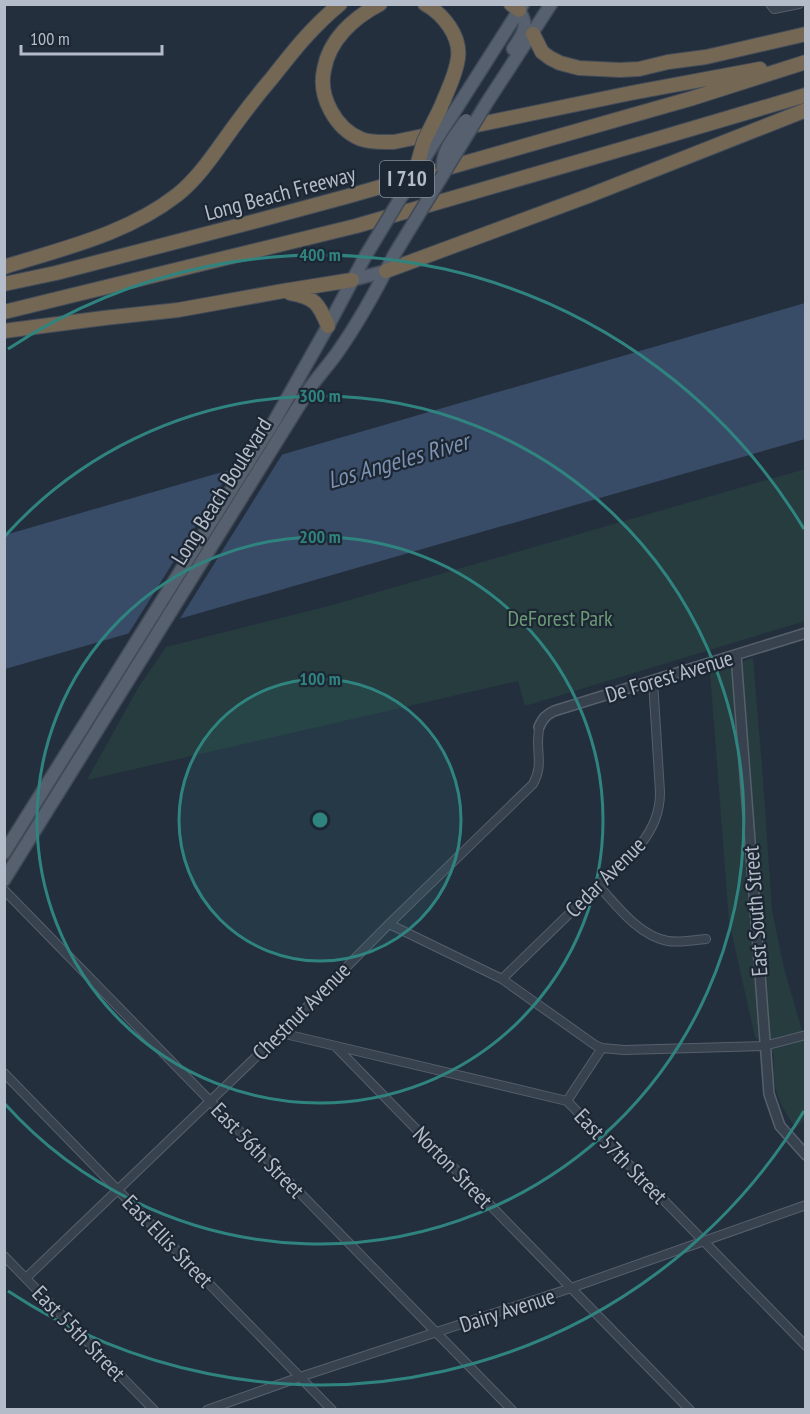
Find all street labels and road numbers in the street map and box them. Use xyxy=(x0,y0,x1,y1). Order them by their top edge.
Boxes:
street label: Long Beach Freeway xyxy=(202,159,359,227)
road number: I 710 xyxy=(380,161,434,197)
street label: Long Beach Boulevard xyxy=(165,412,277,570)
street label: De Forest Avenue xyxy=(602,643,736,709)
street label: Cedar Avenue xyxy=(559,831,651,923)
street label: East South Street xyxy=(736,845,774,977)
street label: Chestnut Avenue xyxy=(246,956,356,1066)
street label: East 56th Street xyxy=(206,1096,310,1204)
street label: East 57th Street xyxy=(569,1102,673,1210)
street label: Norton Street xyxy=(407,1120,499,1214)
street label: East Ellis Street xyxy=(117,1189,219,1293)
street label: East 55th Street xyxy=(27,1279,131,1387)
street label: Dairy Avenue xyxy=(456,1281,558,1339)

